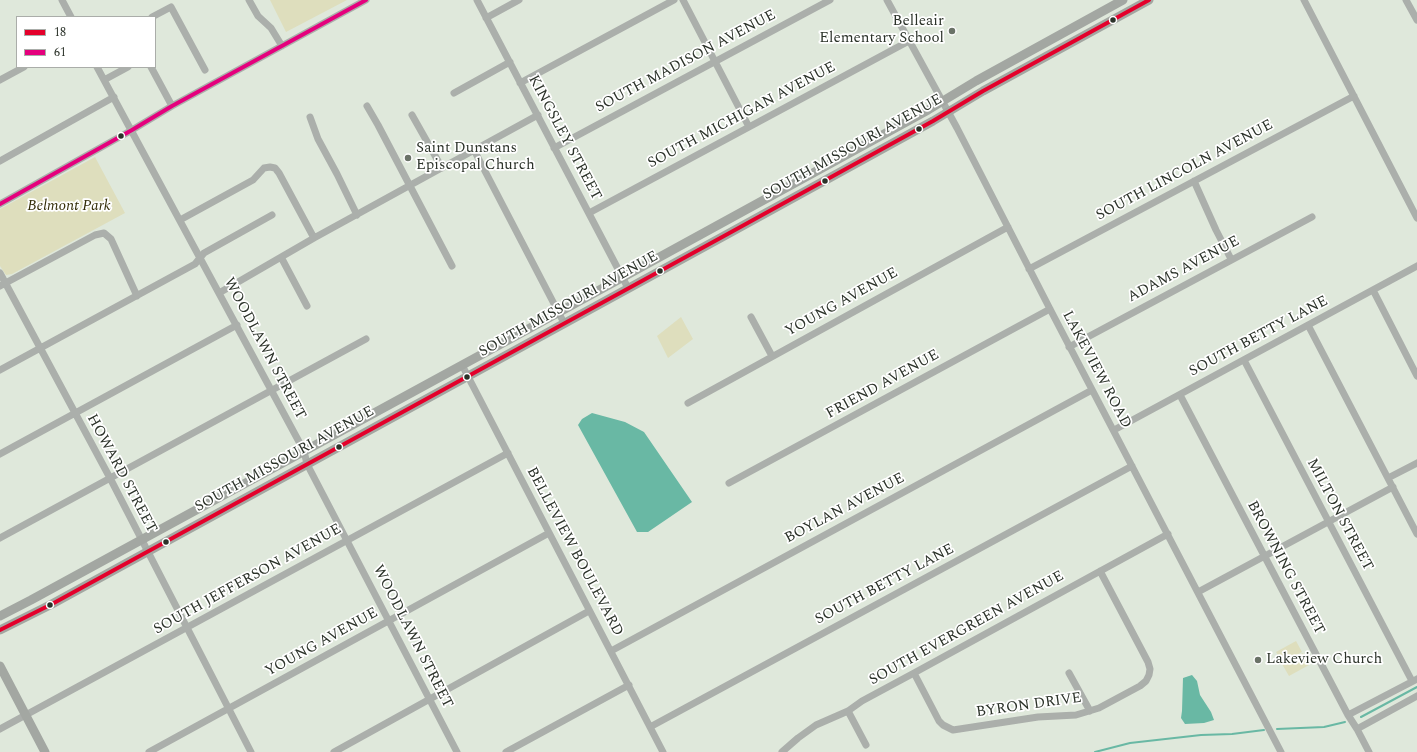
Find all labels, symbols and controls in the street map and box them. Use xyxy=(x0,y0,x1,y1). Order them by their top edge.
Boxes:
street label: SOUTH MADISON AVENUE xyxy=(593,7,779,117)
place label: Belleair Elementary School xyxy=(819,13,944,48)
unlabelled marker xyxy=(1108,15,1118,25)
legend xyxy=(16,16,156,68)
text: 18 xyxy=(54,23,66,42)
marker: Belleair Elementary School xyxy=(947,26,957,36)
text: 61 xyxy=(54,43,66,62)
street label: SOUTH MICHIGAN AVENUE xyxy=(645,59,839,173)
street label: KINGSLEY STREET xyxy=(523,72,605,204)
street label: SOUTH MISSOURI AVENUE xyxy=(760,91,946,205)
street label: SOUTH LINCOLN AVENUE xyxy=(1093,117,1277,225)
unlabelled marker xyxy=(914,124,924,134)
unlabelled marker xyxy=(116,131,126,141)
place label: Saint Dunstans Episcopal Church xyxy=(416,140,535,175)
marker: Saint Dunstans Episcopal Church xyxy=(403,153,413,163)
unlabelled marker xyxy=(820,176,830,186)
park label: Belmont Park xyxy=(27,198,111,216)
street label: ADAMS AVENUE xyxy=(1125,233,1243,307)
street label: SOUTH MISSOURI AVENUE xyxy=(476,248,662,362)
street label: YOUNG AVENUE xyxy=(783,265,901,341)
unlabelled marker xyxy=(655,266,665,276)
street label: WOODLAWN STREET xyxy=(219,275,309,423)
street label: SOUTH BETTY LANE xyxy=(1187,293,1331,381)
street label: LAKEVIEW ROAD xyxy=(1057,308,1135,432)
street label: FRIEND AVENUE xyxy=(823,346,943,424)
unlabelled marker xyxy=(462,372,472,382)
street label: SOUTH MISSOURI AVENUE xyxy=(192,403,378,517)
street label: HOWARD STREET xyxy=(82,411,160,537)
unlabelled marker xyxy=(334,442,344,452)
street label: MILTON STREET xyxy=(1302,456,1376,574)
street label: BELLEVIEW BOULEVARD xyxy=(522,464,626,640)
street label: BOYLAN AVENUE xyxy=(782,470,908,548)
street label: BROWNING STREET xyxy=(1242,498,1328,638)
street label: SOUTH JEFFERSON AVENUE xyxy=(151,521,345,639)
unlabelled marker xyxy=(161,537,171,547)
street label: SOUTH BETTY LANE xyxy=(813,541,957,629)
street label: WOODLAWN STREET xyxy=(368,562,456,712)
street label: SOUTH EVERGREEN AVENUE xyxy=(867,568,1067,690)
unlabelled marker xyxy=(45,600,55,610)
street label: YOUNG AVENUE xyxy=(263,605,381,681)
place label: Lakeview Church xyxy=(1266,651,1382,669)
marker: Lakeview Church xyxy=(1253,655,1263,665)
street label: BYRON DRIVE xyxy=(975,690,1083,722)

